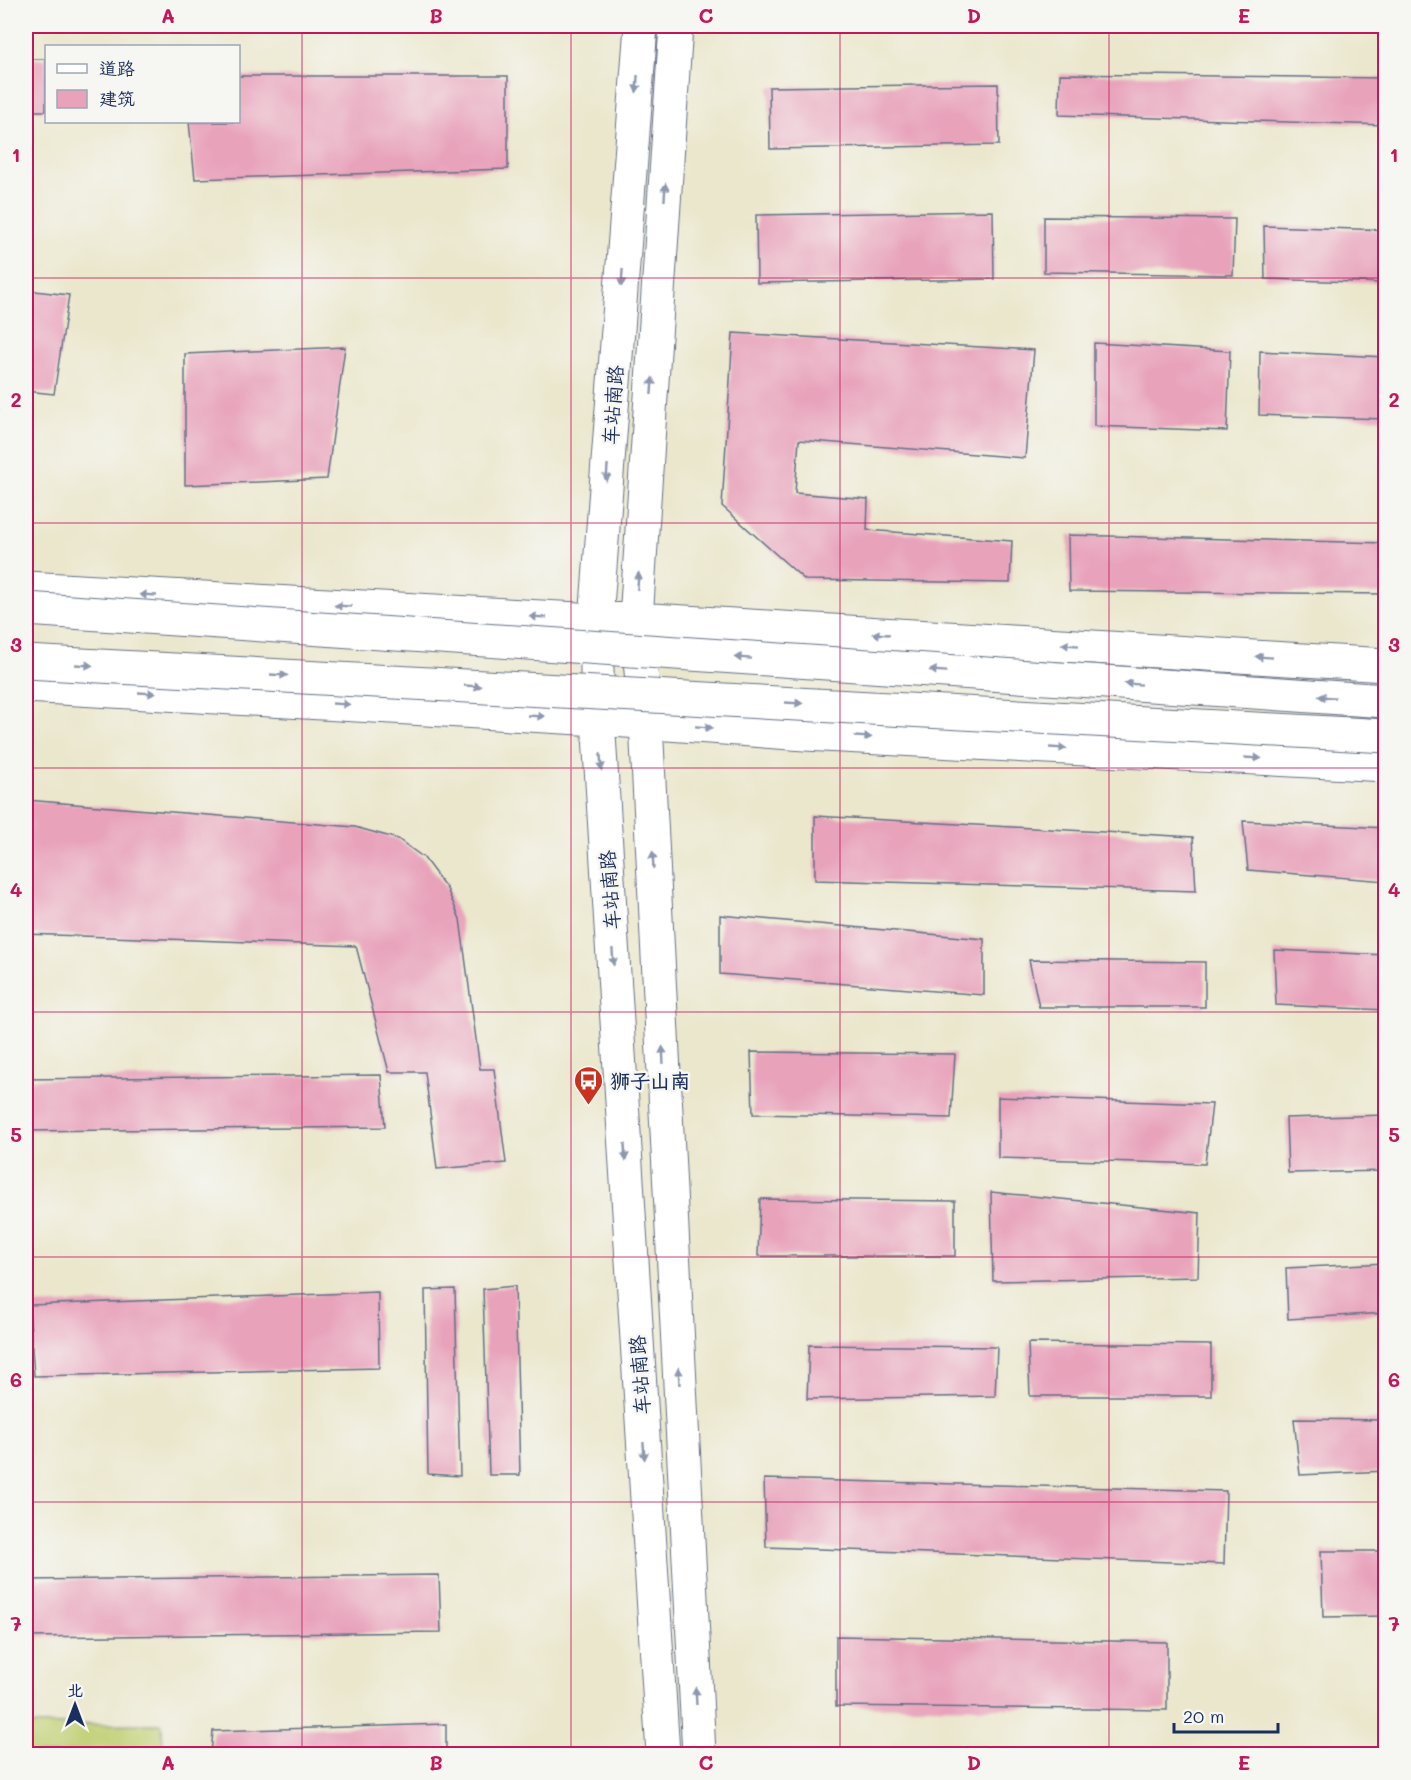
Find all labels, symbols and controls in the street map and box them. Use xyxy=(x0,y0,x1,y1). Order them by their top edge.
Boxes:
text: A xyxy=(161,2,175,28)
text: B xyxy=(429,2,443,28)
text: C xyxy=(699,2,714,28)
text: D xyxy=(967,2,981,28)
text: E xyxy=(1238,2,1250,28)
legend xyxy=(45,45,240,123)
text: 道路 xyxy=(99,56,135,80)
one-way arrow xyxy=(632,74,642,93)
text: 建筑 xyxy=(99,86,135,110)
text: 1 xyxy=(12,141,20,167)
text: 1 xyxy=(1390,141,1398,167)
one-way arrow xyxy=(660,182,670,201)
one-way arrow xyxy=(617,269,627,288)
street label: 车站南路 xyxy=(596,363,628,446)
one-way arrow xyxy=(647,377,656,396)
text: 2 xyxy=(10,386,22,412)
text: 2 xyxy=(1388,386,1400,412)
one-way arrow xyxy=(602,463,612,482)
one-way arrow xyxy=(634,571,643,590)
one-way arrow xyxy=(139,590,158,599)
one-way arrow xyxy=(333,601,352,610)
one-way arrow xyxy=(528,612,547,621)
one-way arrow xyxy=(871,629,890,639)
text: 3 xyxy=(10,631,22,657)
text: 3 xyxy=(1388,631,1400,657)
one-way arrow xyxy=(1060,641,1079,650)
one-way arrow xyxy=(734,653,753,662)
one-way arrow xyxy=(1255,653,1274,662)
one-way arrow xyxy=(74,660,93,669)
one-way arrow xyxy=(928,666,947,676)
one-way arrow xyxy=(269,671,288,680)
one-way arrow xyxy=(1123,679,1142,689)
one-way arrow xyxy=(464,681,483,691)
one-way arrow xyxy=(137,688,156,697)
one-way arrow xyxy=(1318,692,1337,702)
one-way arrow xyxy=(784,699,803,708)
one-way arrow xyxy=(332,700,351,709)
one-way arrow xyxy=(527,711,546,720)
one-way arrow xyxy=(695,722,714,732)
one-way arrow xyxy=(854,733,873,742)
one-way arrow xyxy=(1049,743,1068,752)
one-way arrow xyxy=(596,753,605,772)
one-way arrow xyxy=(1243,754,1262,763)
street label: 车站南路 xyxy=(593,848,625,931)
one-way arrow xyxy=(648,851,658,870)
text: 4 xyxy=(10,876,23,902)
text: 4 xyxy=(1388,876,1401,902)
one-way arrow xyxy=(608,947,618,966)
one-way arrow xyxy=(658,1045,668,1064)
bus stop icon: 狮子山南 xyxy=(573,1064,605,1106)
place label: 狮子山南 xyxy=(610,1067,690,1093)
text: 5 xyxy=(10,1121,22,1147)
text: 5 xyxy=(1388,1121,1400,1147)
one-way arrow xyxy=(620,1142,630,1161)
street label: 车站南路 xyxy=(623,1333,655,1416)
text: 6 xyxy=(10,1366,22,1392)
one-way arrow xyxy=(675,1366,684,1385)
text: 6 xyxy=(1388,1366,1400,1392)
one-way arrow xyxy=(639,1442,648,1461)
text: 7 xyxy=(10,1610,22,1636)
text: 7 xyxy=(1388,1610,1400,1636)
north arrow xyxy=(45,1675,105,1735)
text: 北 xyxy=(67,1679,83,1700)
one-way arrow xyxy=(691,1687,700,1706)
scale bar xyxy=(1174,1696,1278,1734)
text: 20 m xyxy=(1183,1704,1224,1728)
text: A xyxy=(161,1749,175,1775)
text: B xyxy=(429,1749,443,1775)
text: C xyxy=(699,1749,714,1775)
text: D xyxy=(967,1749,981,1775)
text: E xyxy=(1238,1749,1250,1775)

